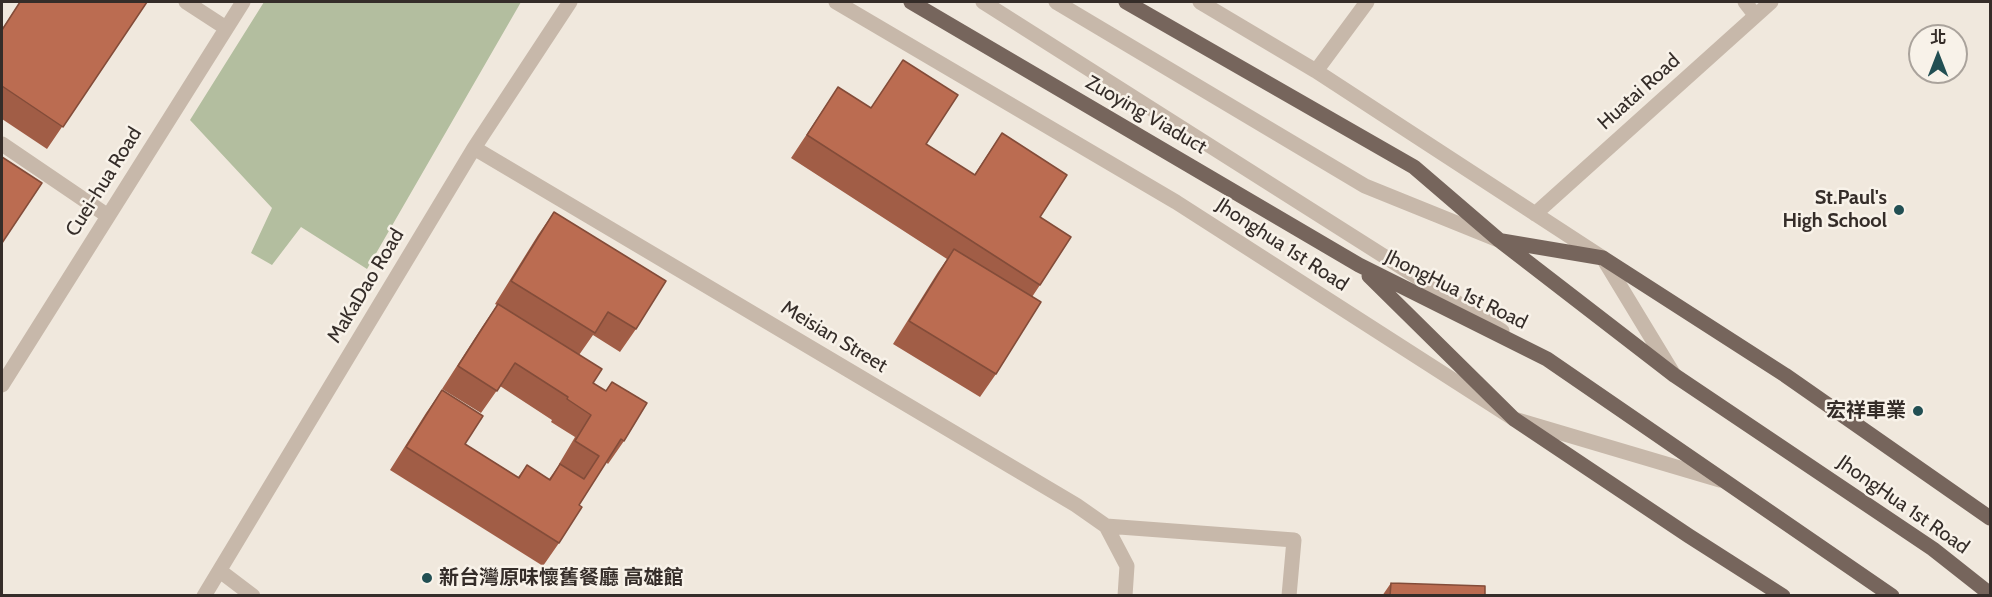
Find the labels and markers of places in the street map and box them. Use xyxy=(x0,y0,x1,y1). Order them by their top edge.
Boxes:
place label: St.Paul's High School xyxy=(1782,186,1887,233)
marker: St.Paul's High School xyxy=(1892,203,1906,217)
place label: 宏祥車業 xyxy=(1826,399,1906,423)
marker: 宏祥車業 xyxy=(1911,404,1925,418)
place label: 新台灣原味懷舊餐廳 高雄館 xyxy=(439,566,683,590)
marker: 新台灣原味懷舊餐廳 高雄館 xyxy=(420,571,434,585)

